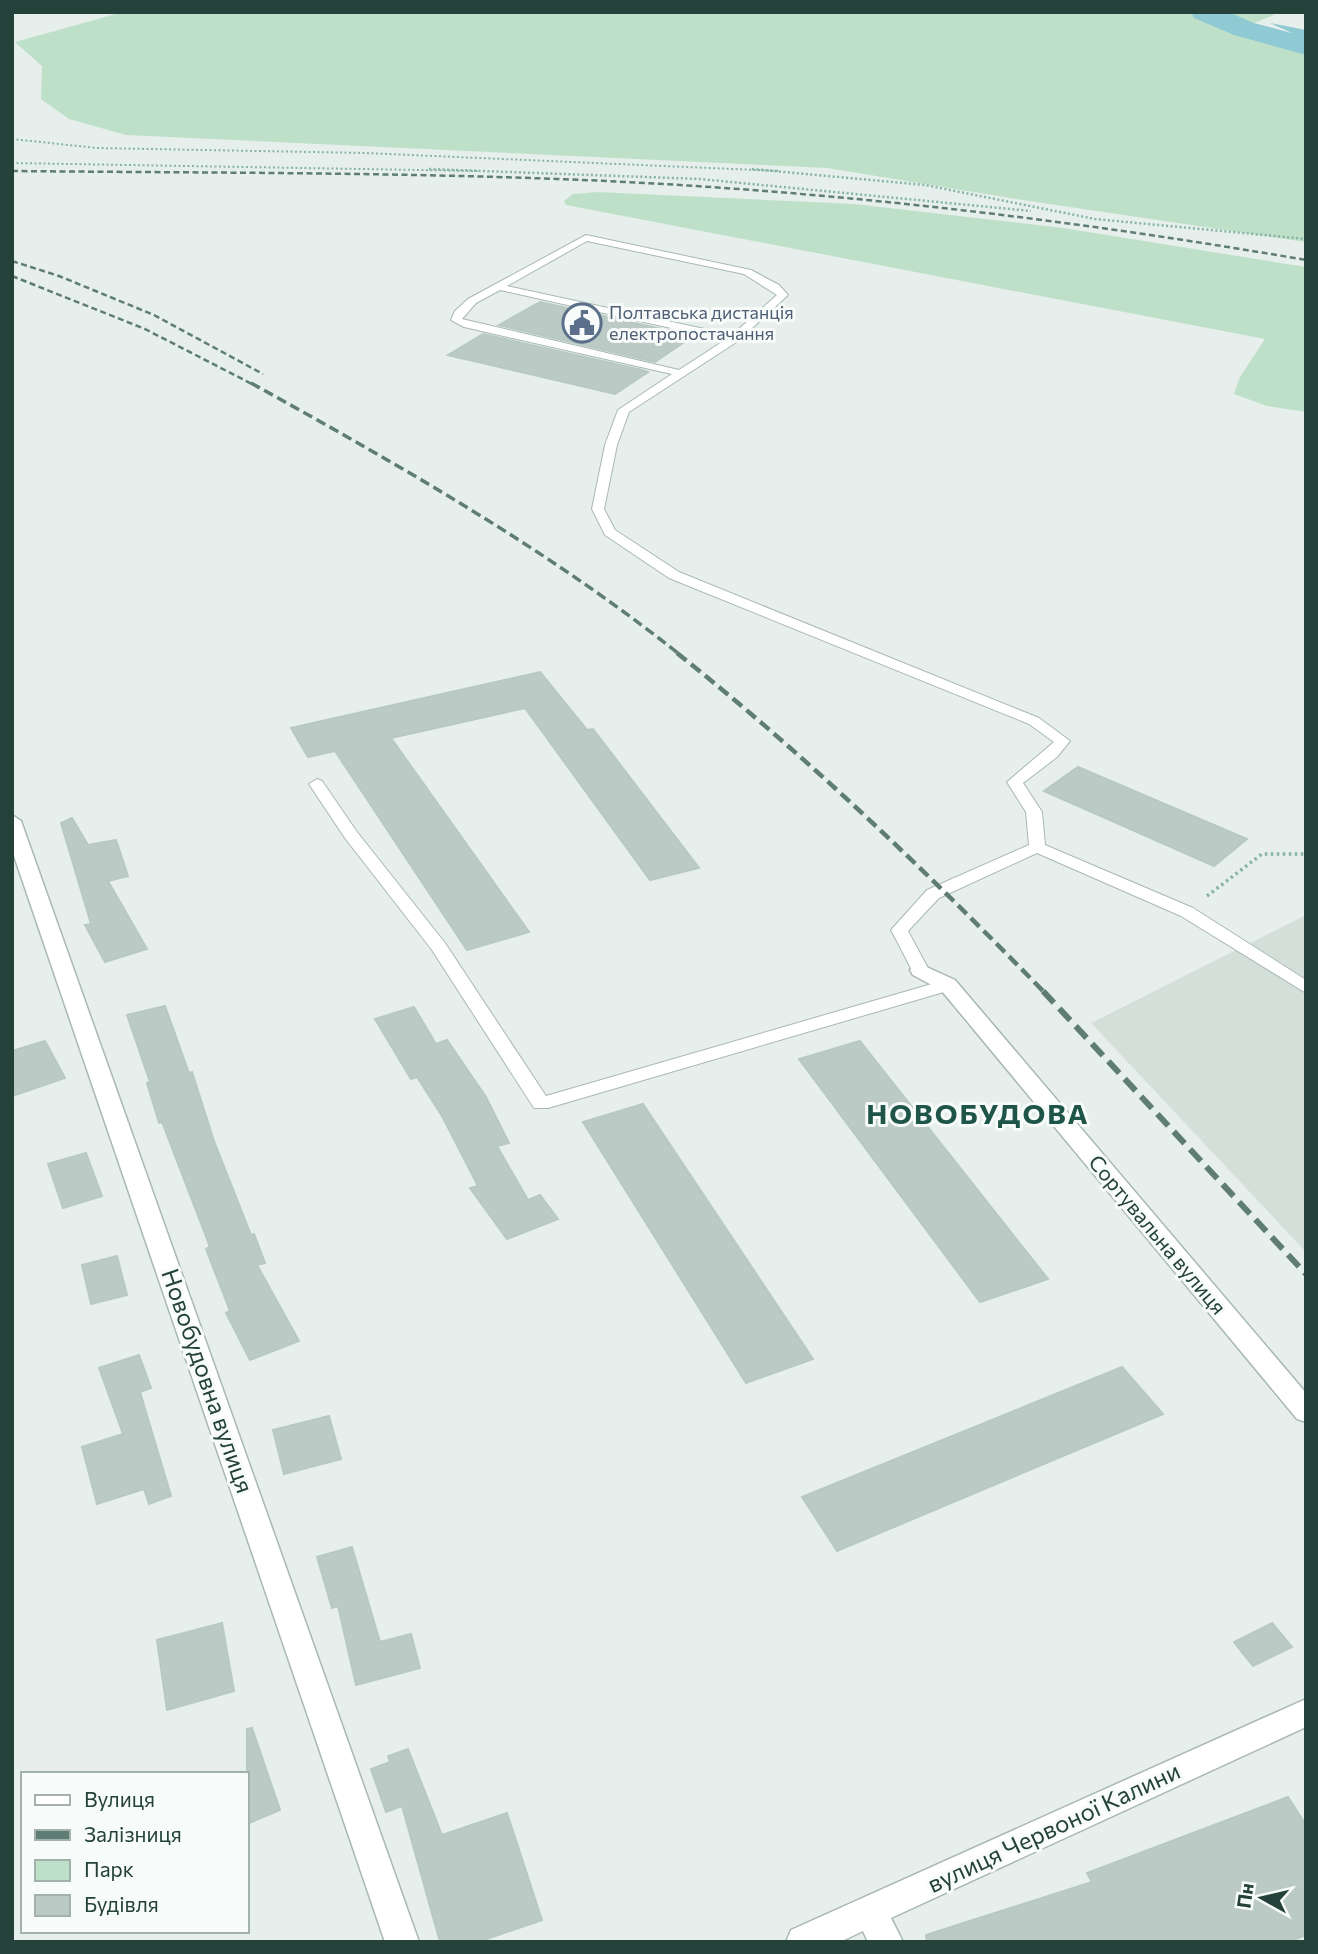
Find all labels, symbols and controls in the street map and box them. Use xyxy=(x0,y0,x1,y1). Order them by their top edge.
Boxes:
place label: Полтавська дистанція електропостачання xyxy=(609,301,794,344)
public building icon: Полтавська дистанція електропостачання xyxy=(561,302,603,344)
district label: НОВОБУДОВА xyxy=(866,1096,1090,1130)
street label: Сортувальна вулиця xyxy=(1084,1149,1232,1319)
street label: Новобудовна вулиця xyxy=(156,1264,260,1497)
street label: вулиця Червоної Калини xyxy=(922,1755,1184,1898)
legend xyxy=(21,1772,248,1933)
text: Вулиця xyxy=(84,1786,155,1811)
text: Залізниця xyxy=(84,1821,182,1846)
text: Парк xyxy=(84,1856,134,1881)
north arrow xyxy=(1227,1863,1297,1933)
text: Пн xyxy=(1232,1881,1258,1910)
text: Будівля xyxy=(84,1891,159,1916)

